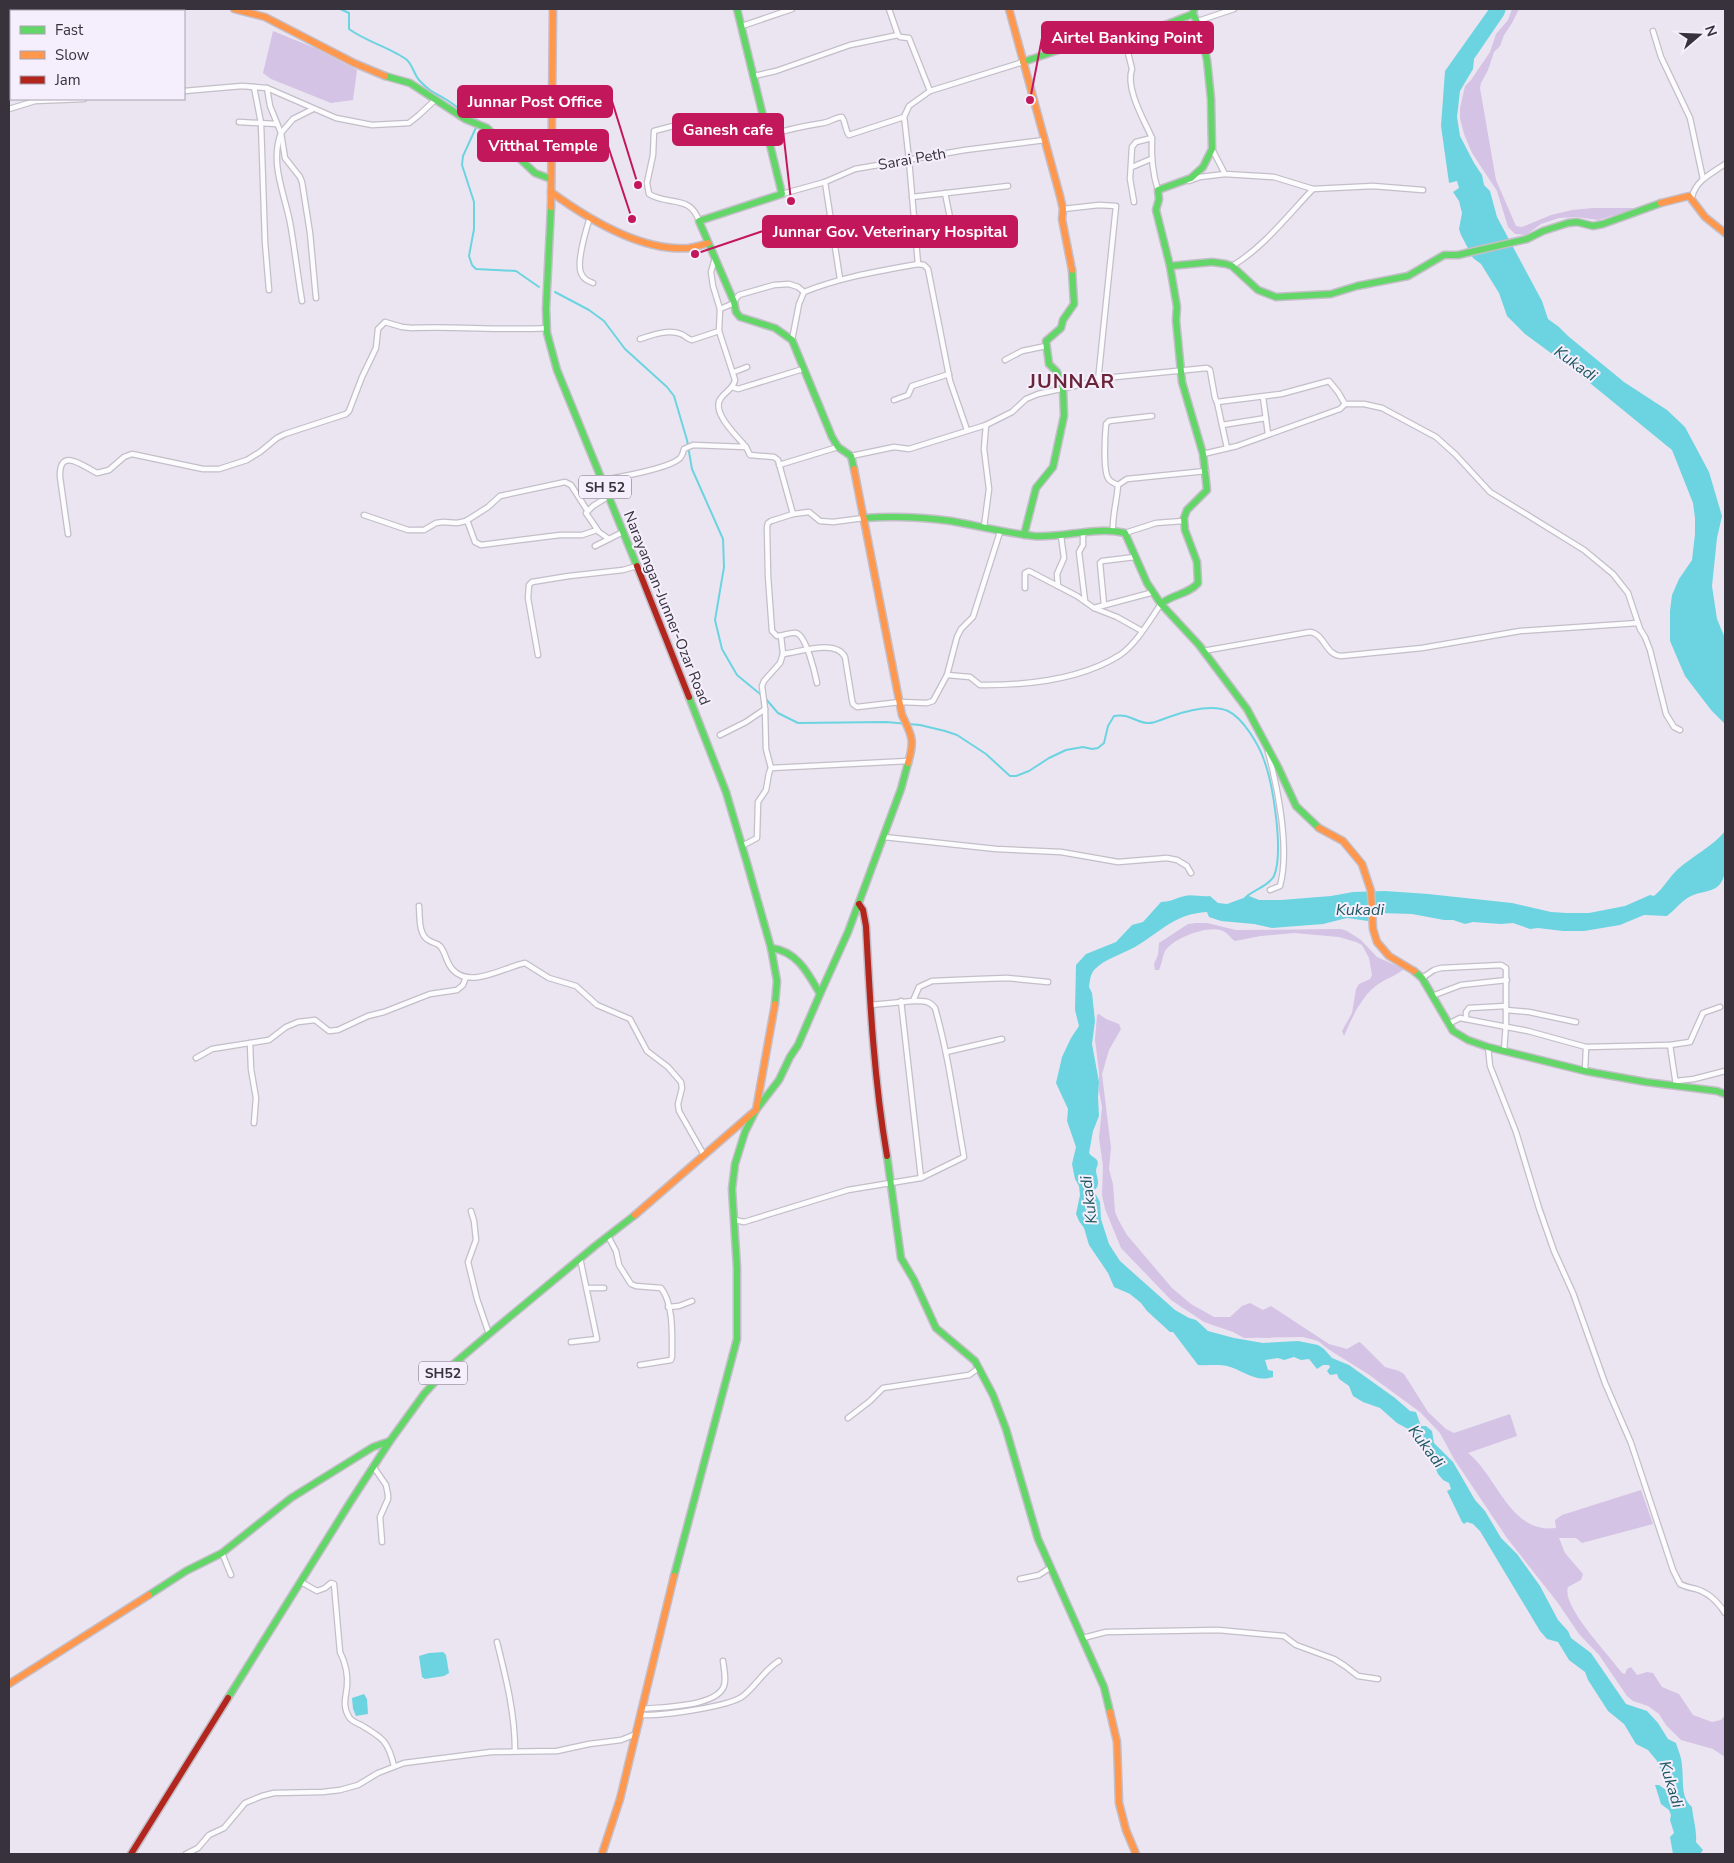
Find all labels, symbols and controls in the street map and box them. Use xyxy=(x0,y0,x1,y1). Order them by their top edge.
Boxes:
legend xyxy=(10,10,185,100)
north arrow xyxy=(1674,10,1724,60)
text: Fast xyxy=(55,20,84,40)
callout: Airtel Banking Point xyxy=(1042,22,1213,53)
text: N xyxy=(1700,23,1722,39)
text: Airtel Banking Point xyxy=(1052,27,1203,49)
text: Slow xyxy=(55,45,90,65)
text: Jam xyxy=(54,70,81,90)
callout: Junnar Post Office xyxy=(458,86,612,117)
text: Junnar Post Office xyxy=(467,91,602,113)
callout: Ganesh cafe xyxy=(673,114,783,145)
text: Ganesh cafe xyxy=(683,119,774,141)
callout: Vitthal Temple xyxy=(478,130,608,161)
text: Vitthal Temple xyxy=(487,135,598,157)
street label: Sarai Peth xyxy=(876,143,948,175)
callout: Junnar Gov. Veterinary Hospital xyxy=(763,216,1017,247)
text: Junnar Gov. Veterinary Hospital xyxy=(772,221,1007,243)
water label: Kukadi xyxy=(1549,341,1602,387)
district label: JUNNAR xyxy=(1028,368,1115,395)
road number: SH 52 xyxy=(579,476,631,498)
street label: Narayangan-Junner-Ozar Road xyxy=(619,508,715,708)
water label: Kukadi xyxy=(1336,899,1384,921)
water label: Kukadi xyxy=(1075,1174,1103,1225)
road number: SH52 xyxy=(419,1362,467,1385)
water label: Kukadi xyxy=(1403,1421,1450,1473)
water label: Kukadi xyxy=(1653,1758,1689,1811)

